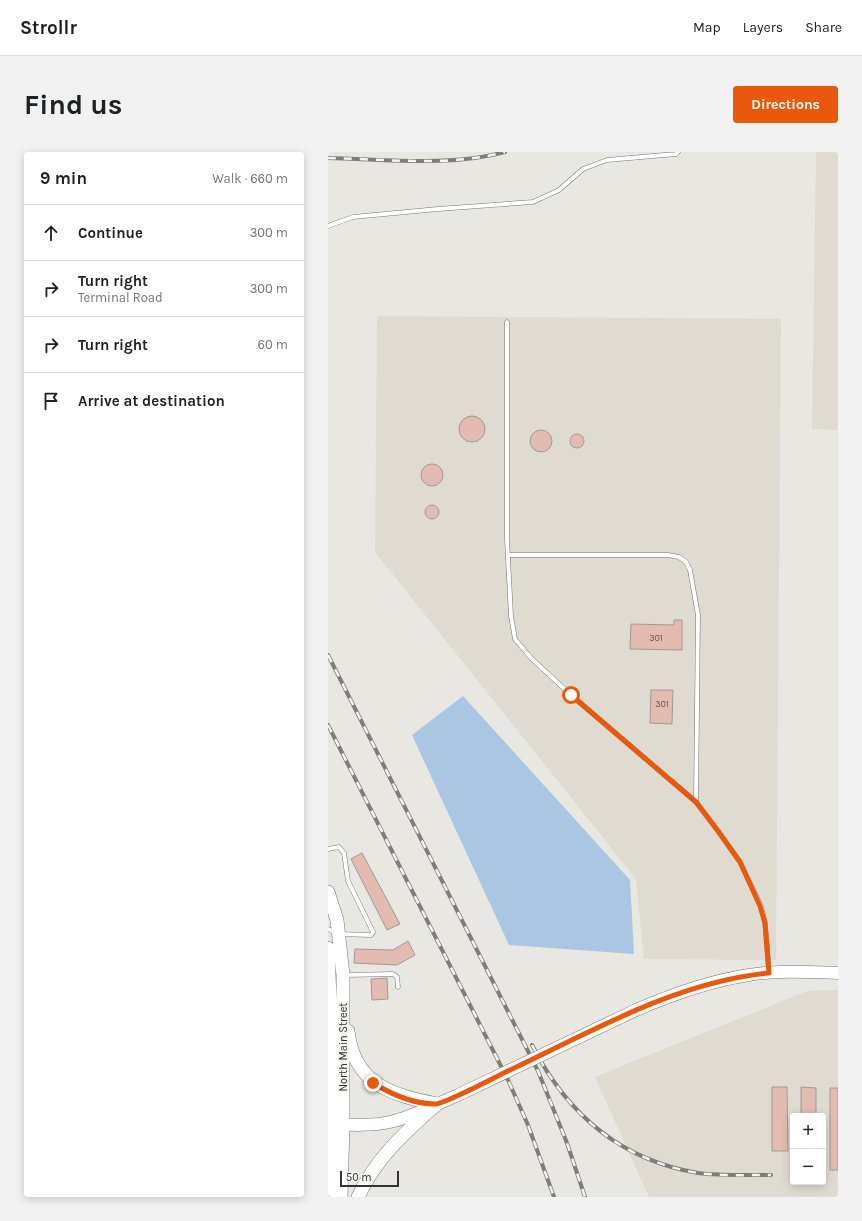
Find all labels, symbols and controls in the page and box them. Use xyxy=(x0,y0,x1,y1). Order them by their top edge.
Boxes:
text: Strollr xyxy=(20,17,77,39)
text: Map xyxy=(693,19,721,36)
text: Layers xyxy=(743,19,783,36)
text: Share xyxy=(805,19,842,36)
button: Directions xyxy=(733,86,838,123)
text: Find us xyxy=(24,88,123,121)
text: 9 min xyxy=(40,168,87,188)
text: Walk · 660 m xyxy=(212,171,288,186)
icon: ahead xyxy=(40,222,62,244)
text: Continue xyxy=(78,224,143,242)
text: 300 m xyxy=(250,225,288,240)
text: Turn right xyxy=(78,272,148,290)
icon: right xyxy=(40,278,62,300)
text: 300 m xyxy=(250,281,288,296)
text: Terminal Road xyxy=(78,290,163,305)
icon: right xyxy=(40,334,62,356)
text: Turn right xyxy=(78,336,148,354)
text: 60 m xyxy=(258,337,288,352)
icon: arrive xyxy=(40,390,62,412)
text: Arrive at destination xyxy=(78,392,225,410)
house number: 301 xyxy=(649,633,663,643)
route start xyxy=(562,686,580,704)
house number: 301 xyxy=(655,699,669,709)
street label: North Main Street xyxy=(337,1003,350,1092)
route end xyxy=(364,1074,382,1092)
map controls xyxy=(790,1113,826,1185)
button: + xyxy=(790,1113,826,1149)
button: − xyxy=(790,1149,826,1185)
scale bar xyxy=(340,1169,399,1188)
text: 50 m xyxy=(346,1171,372,1184)

